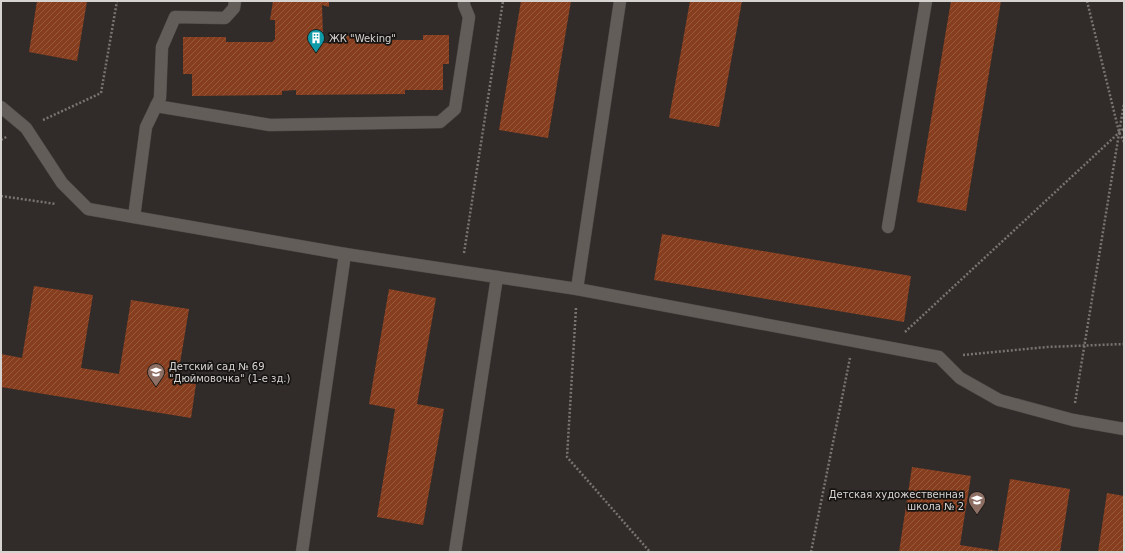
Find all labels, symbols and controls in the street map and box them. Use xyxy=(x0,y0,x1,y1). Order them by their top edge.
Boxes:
building icon: ЖК "Weking" xyxy=(306,28,326,53)
place label: ЖК "Weking" xyxy=(329,33,396,44)
place label: Детский сад № 69 "Дюймовочка" (1-е зд.) xyxy=(169,361,290,384)
school or university icon: Детский сад № 69 "Дюймовочка" (1-е зд.) xyxy=(146,362,166,387)
place label: Детская художественная школа № 2 xyxy=(829,489,964,512)
school or university icon: Детская художественная школа № 2 xyxy=(967,490,987,515)

